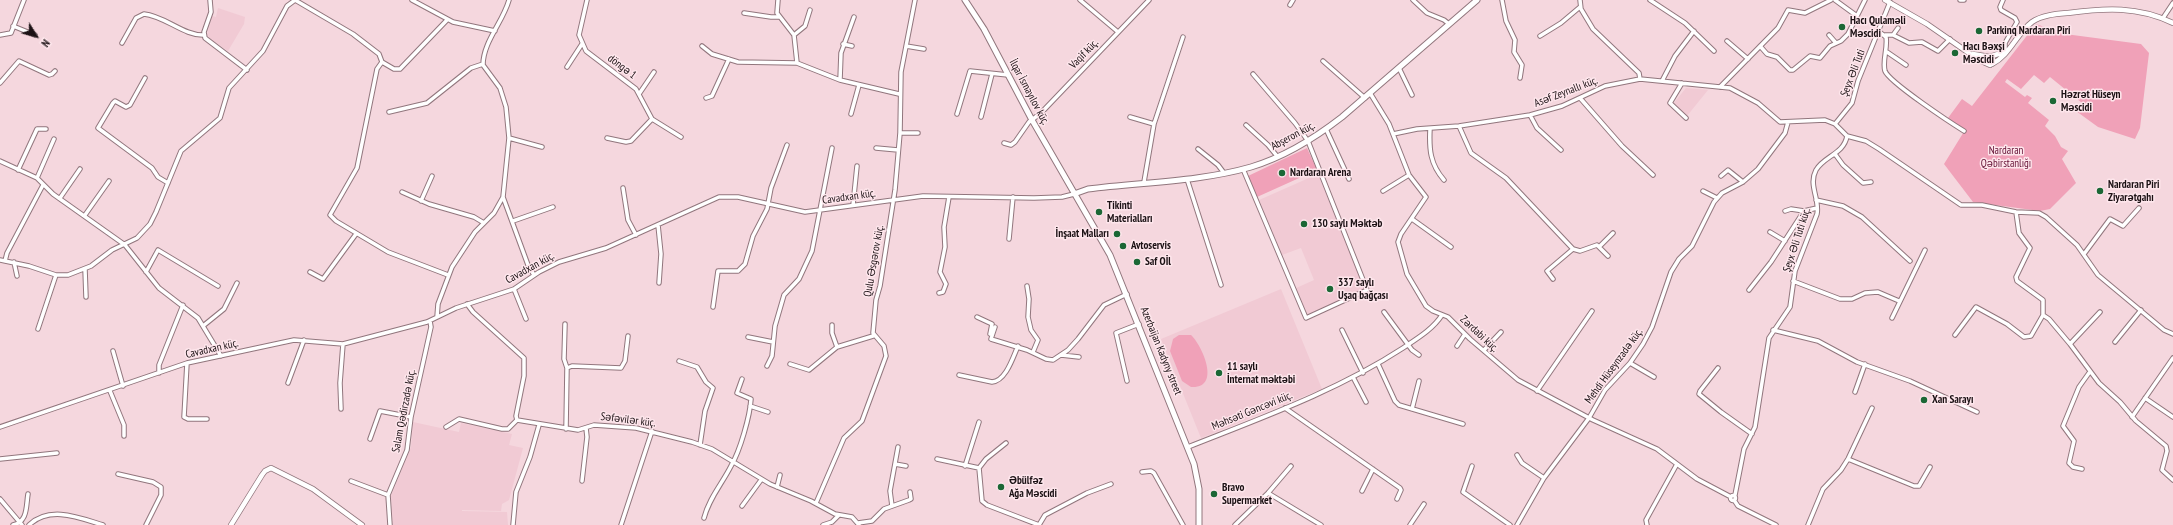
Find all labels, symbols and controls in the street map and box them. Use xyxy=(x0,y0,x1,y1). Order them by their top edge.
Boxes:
place label: Hacı Qulaməli Məscidi xyxy=(1850,14,1906,40)
north arrow xyxy=(16,16,56,56)
marker: Hacı Qulaməli Məscidi xyxy=(1837,22,1847,32)
place label: Parkinq Nardaran Piri xyxy=(1987,24,2070,38)
marker: Parkinq Nardaran Piri xyxy=(1974,26,1984,36)
street label: Vaqif küç. xyxy=(1067,36,1101,72)
text: N xyxy=(38,37,53,50)
place label: Hacı Bəxşi Məscidi xyxy=(1963,40,2005,66)
street label: Şeyx Əli Tuti xyxy=(1838,47,1868,99)
marker: Hacı Bəxşi Məscidi xyxy=(1950,48,1960,58)
street label: döngə 1 xyxy=(605,52,639,82)
street label: İlqar İsmayılov küç. xyxy=(1006,57,1052,127)
street label: Asəf Zeynallı küç. xyxy=(1532,74,1600,110)
place label: Həzrət Hüseyn Məscidi xyxy=(2061,88,2121,114)
marker: Həzrət Hüseyn Məscidi xyxy=(2048,96,2058,106)
street label: Abşeron küç. xyxy=(1269,119,1317,153)
park label: Nardaran Qəbirstanlığı xyxy=(1981,144,2031,170)
place label: Nardaran Arena xyxy=(1290,166,1351,180)
marker: Nardaran Arena xyxy=(1277,168,1287,178)
place label: Nardaran Piri Ziyarətgahı xyxy=(2108,178,2160,204)
marker: Nardaran Piri Ziyarətgahı xyxy=(2095,186,2105,196)
street label: Cavadxan küç. xyxy=(821,187,877,207)
place label: Tikinti Materialları xyxy=(1107,199,1153,225)
street label: Şeyx Əli Tuti küç. xyxy=(1780,206,1814,274)
marker: Tikinti Materialları xyxy=(1094,207,1104,217)
place label: 130 saylı Məktəb xyxy=(1312,217,1382,231)
marker: 130 saylı Məktəb xyxy=(1299,219,1309,229)
street label: Qulu Əsgərov küç. xyxy=(861,224,887,298)
place label: İnşaat Malları xyxy=(1056,227,1109,241)
marker: İnşaat Malları xyxy=(1112,229,1122,239)
place label: Avtoservis xyxy=(1131,239,1171,253)
marker: Avtoservis xyxy=(1118,241,1128,251)
street label: Cavadxan küç. xyxy=(503,249,557,287)
place label: Saf Oİl xyxy=(1145,255,1171,269)
marker: Saf Oİl xyxy=(1132,257,1142,267)
place label: 337 saylı Uşaq bağçası xyxy=(1338,276,1388,302)
marker: 337 saylı Uşaq bağçası xyxy=(1325,284,1335,294)
street label: Azerbaijan Kadyny street xyxy=(1137,305,1185,397)
street label: Zərdabi küç. xyxy=(1457,313,1501,355)
street label: Mehdi Hüseynzadə küç. xyxy=(1582,326,1646,406)
street label: Cavadxan küç. xyxy=(184,337,240,361)
place label: 11 saylı İnternat məktəbi xyxy=(1227,360,1295,386)
street label: Salam Qədirzadə küç. xyxy=(389,368,419,454)
marker: 11 saylı İnternat məktəbi xyxy=(1214,368,1224,378)
street label: Məhsəti Gəncəvi küç. xyxy=(1210,389,1294,433)
place label: Xan Sarayı xyxy=(1932,393,1973,407)
marker: Xan Sarayı xyxy=(1919,395,1929,405)
street label: Səfəvilər küç. xyxy=(600,410,656,430)
place label: Əbülfəz Ağa Məscidi xyxy=(1009,474,1057,500)
place label: Bravo Supermarket xyxy=(1222,481,1272,507)
marker: Əbülfəz Ağa Məscidi xyxy=(996,482,1006,492)
marker: Bravo Supermarket xyxy=(1209,489,1219,499)

